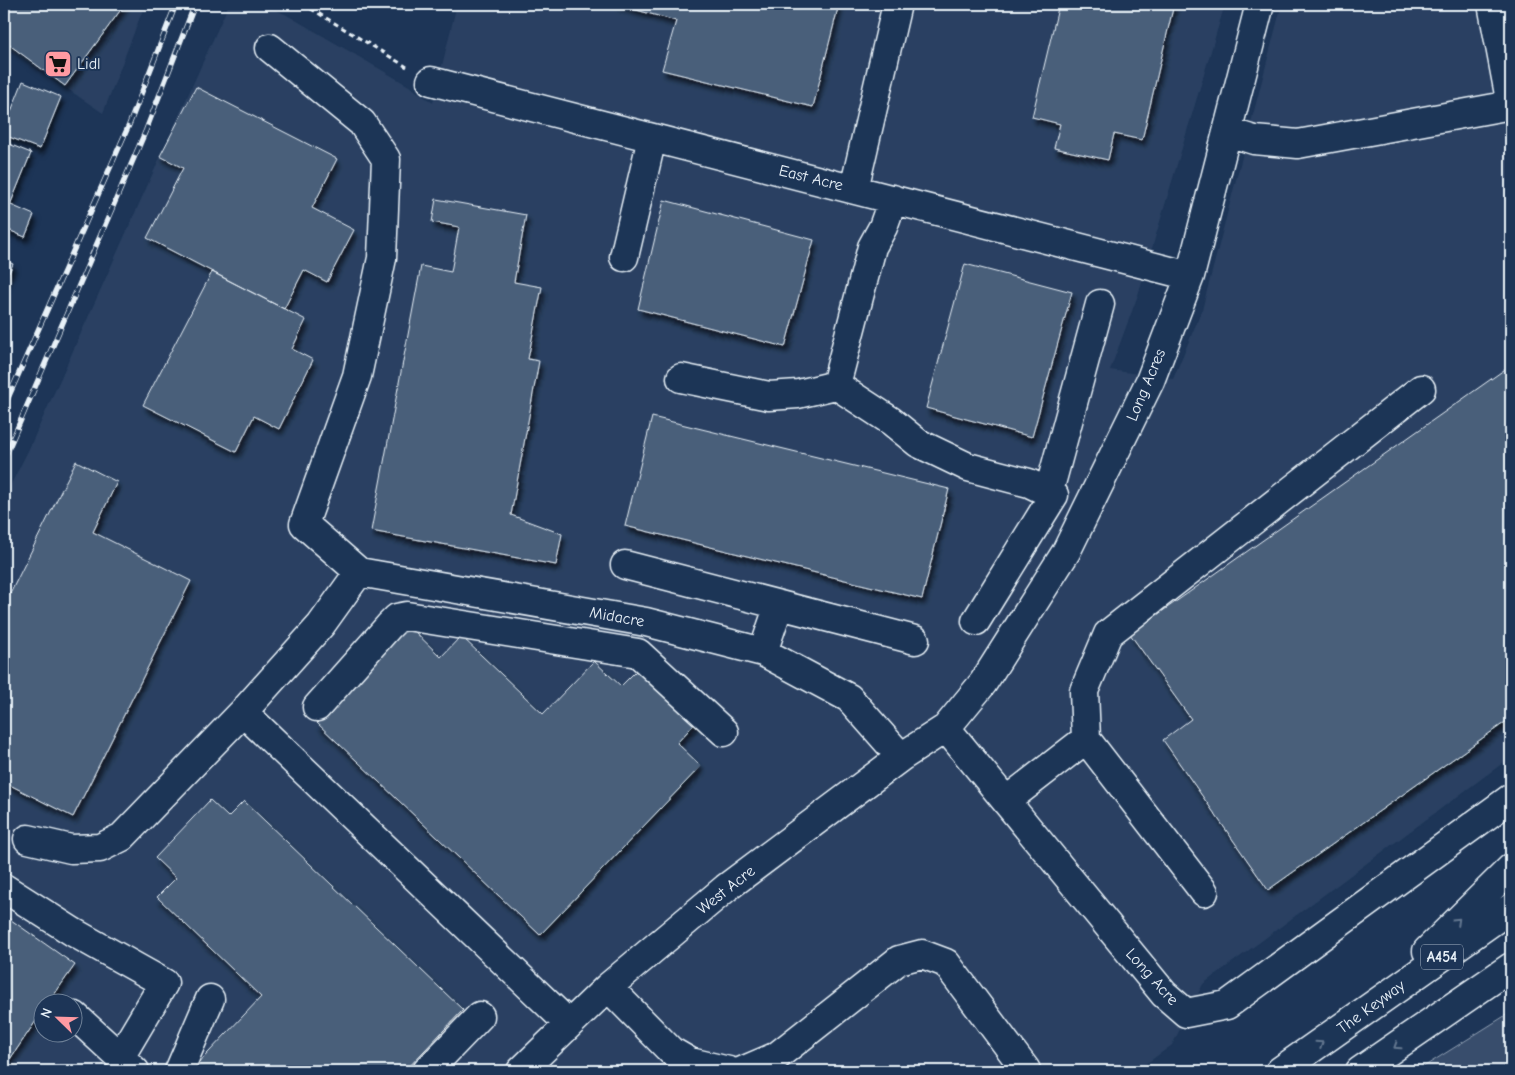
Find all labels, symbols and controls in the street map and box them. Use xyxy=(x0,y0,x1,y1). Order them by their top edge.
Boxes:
supermarket icon: Lidl xyxy=(43,49,73,79)
place label: Lidl xyxy=(77,55,101,73)
street label: East Acre xyxy=(777,161,845,195)
street label: Long Acres xyxy=(1123,346,1169,424)
street label: Midacre xyxy=(588,603,646,631)
street label: West Acre xyxy=(693,862,759,918)
one-way arrow xyxy=(1451,918,1460,927)
road number: A454 xyxy=(1421,944,1463,970)
street label: Long Acre xyxy=(1122,945,1182,1009)
street label: The Keyway xyxy=(1334,976,1409,1038)
north arrow xyxy=(32,992,82,1042)
text: N xyxy=(37,1006,56,1021)
one-way arrow xyxy=(1394,1040,1403,1049)
one-way arrow xyxy=(1315,1041,1324,1050)

